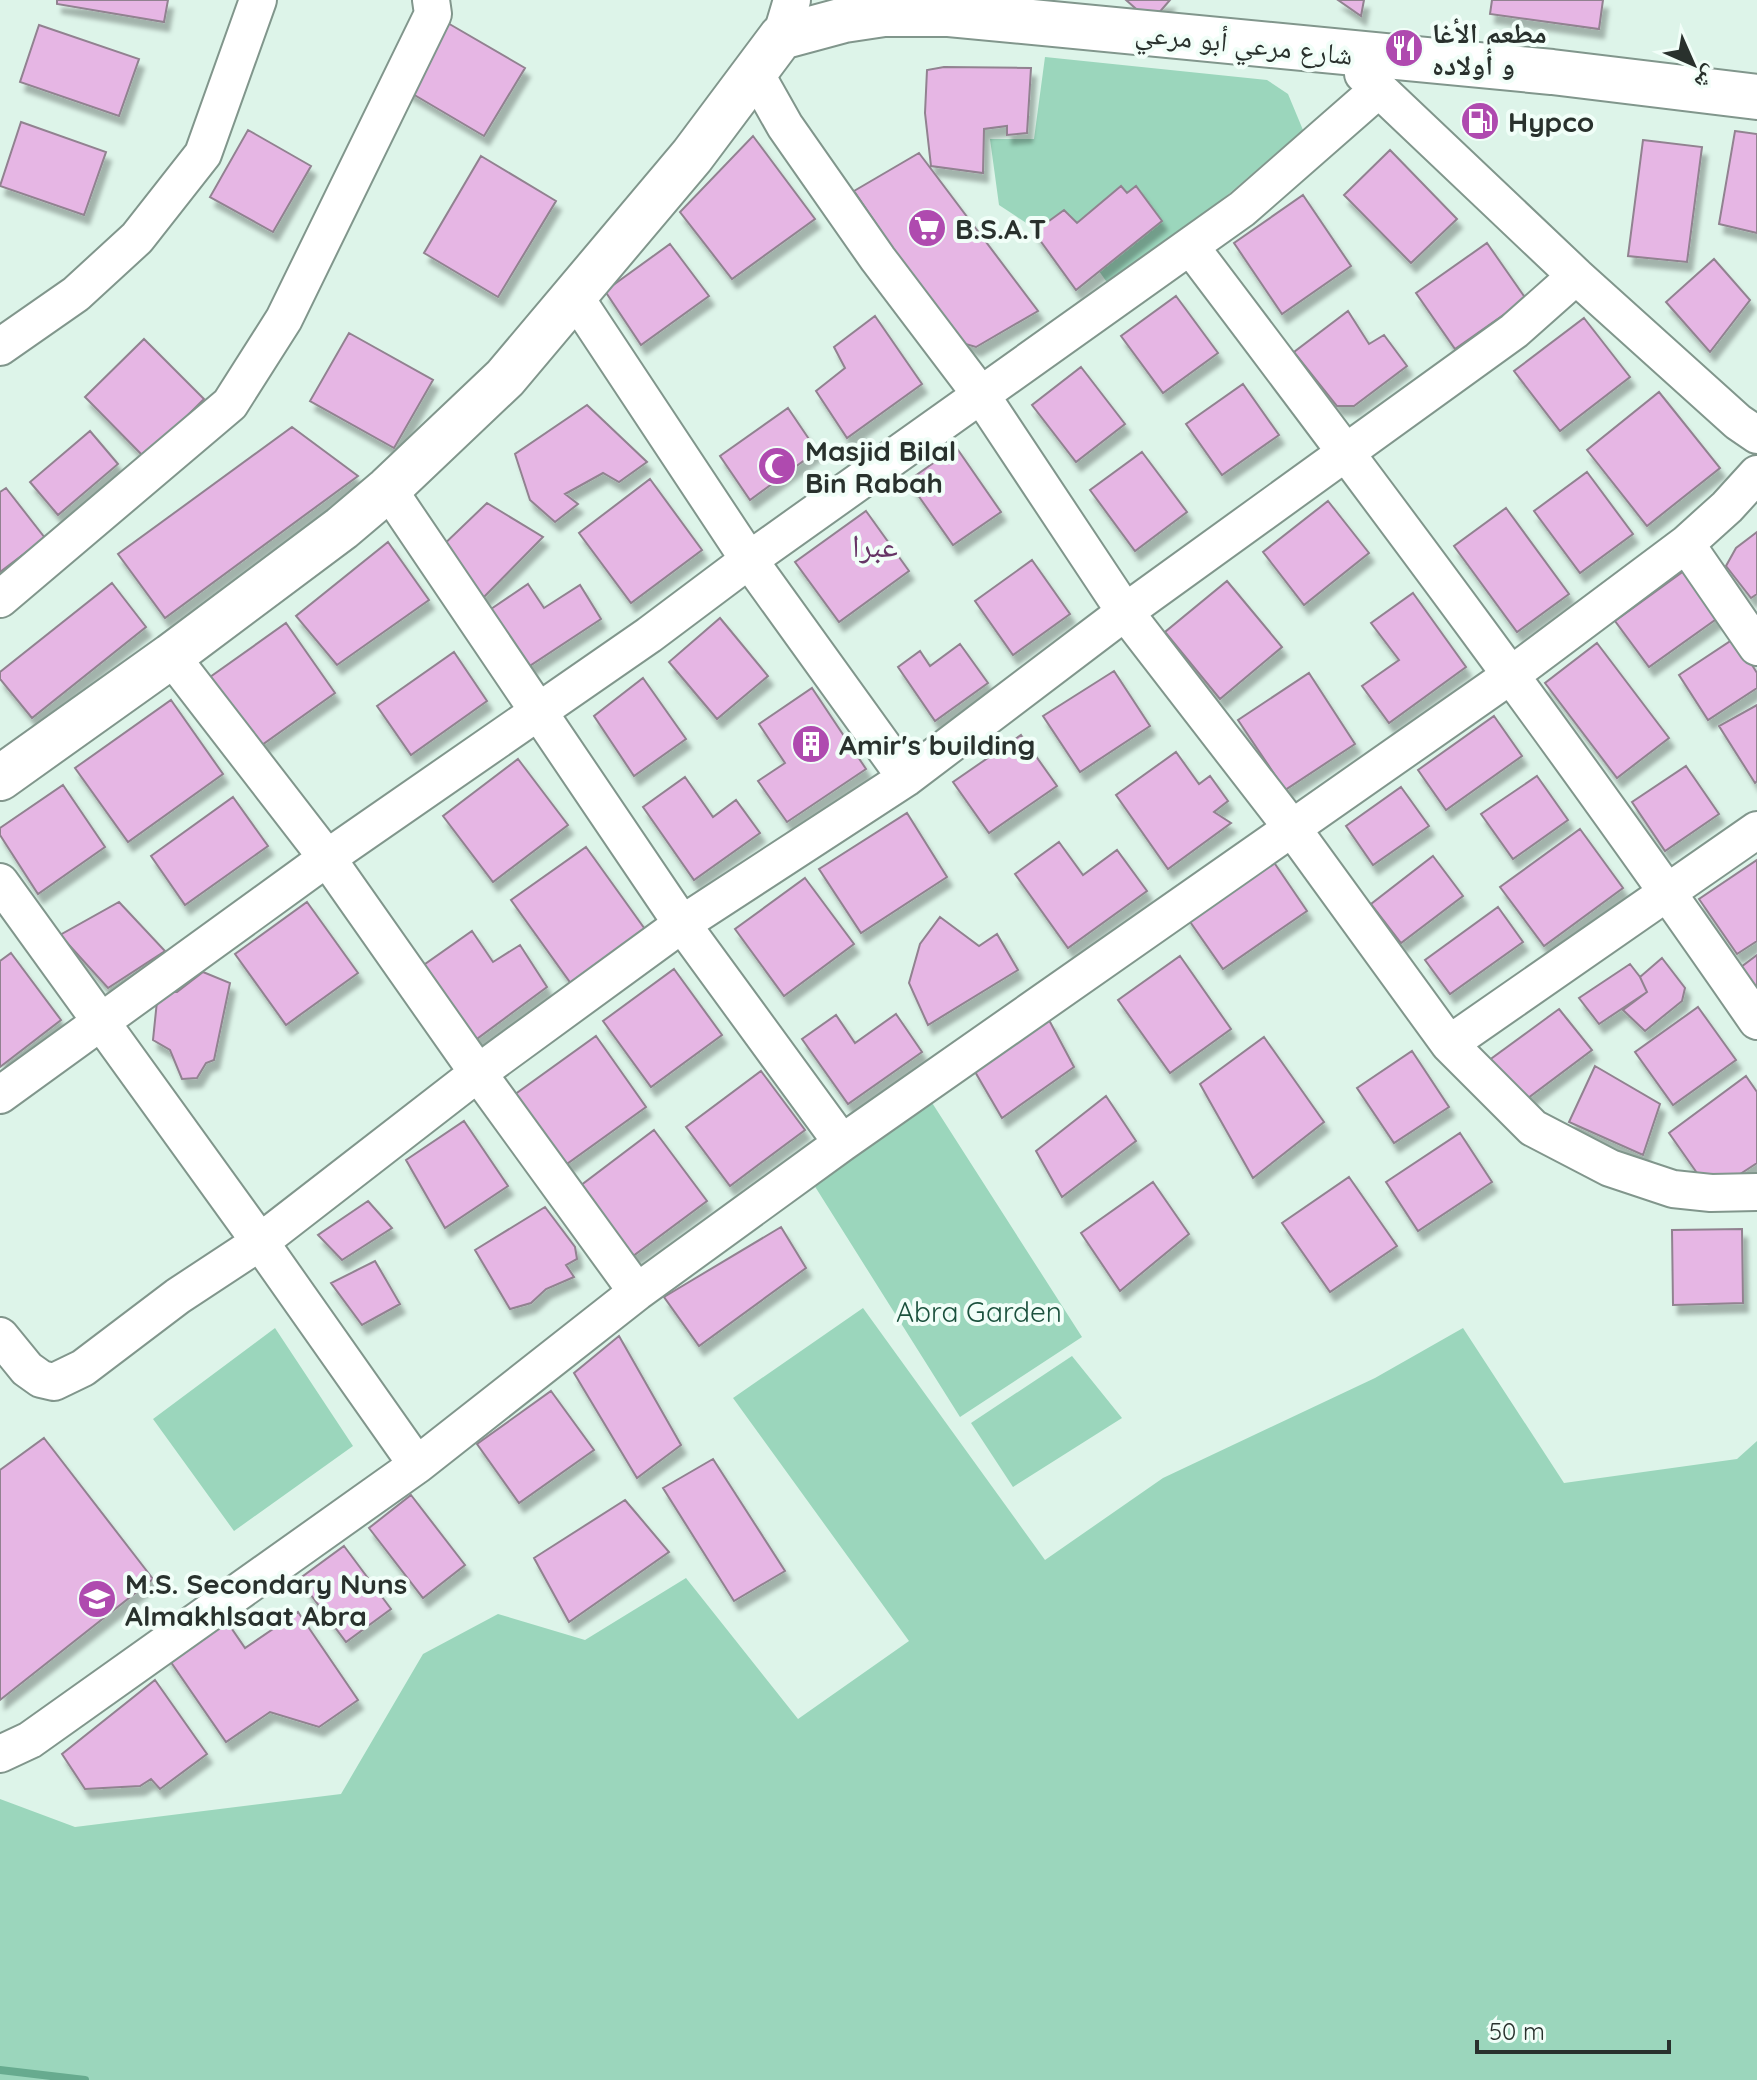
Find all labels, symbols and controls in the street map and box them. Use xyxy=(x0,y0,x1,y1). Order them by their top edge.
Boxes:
street label: شارع مرعي أبو مرعي xyxy=(1133,14,1355,78)
place label: مطعم الأغا و أولاده xyxy=(1432,15,1547,82)
north arrow xyxy=(1653,24,1733,104)
restaurant icon: مطعم الأغا و أولاده xyxy=(1383,27,1425,69)
text: ش xyxy=(1689,60,1725,96)
fuel station icon: Hypco xyxy=(1459,100,1501,142)
place label: Hypco xyxy=(1508,104,1594,139)
supermarket icon: B.S.A.T xyxy=(906,207,948,249)
place label: B.S.A.T xyxy=(955,211,1046,246)
place label: Masjid Bilal Bin Rabah xyxy=(805,433,956,500)
mosque icon: Masjid Bilal Bin Rabah xyxy=(756,445,798,487)
district label: عبرا xyxy=(852,525,898,565)
building icon: Amir's building xyxy=(790,723,832,765)
place label: Amir's building xyxy=(839,727,1035,762)
park label: Abra Garden xyxy=(896,1294,1062,1329)
place label: M.S. Secondary Nuns Almakhlsaat Abra xyxy=(125,1566,407,1633)
school or university icon: M.S. Secondary Nuns Almakhlsaat Abra xyxy=(76,1578,118,1620)
scale bar xyxy=(1477,2004,1669,2054)
text: 50 m xyxy=(1489,2016,1545,2046)

